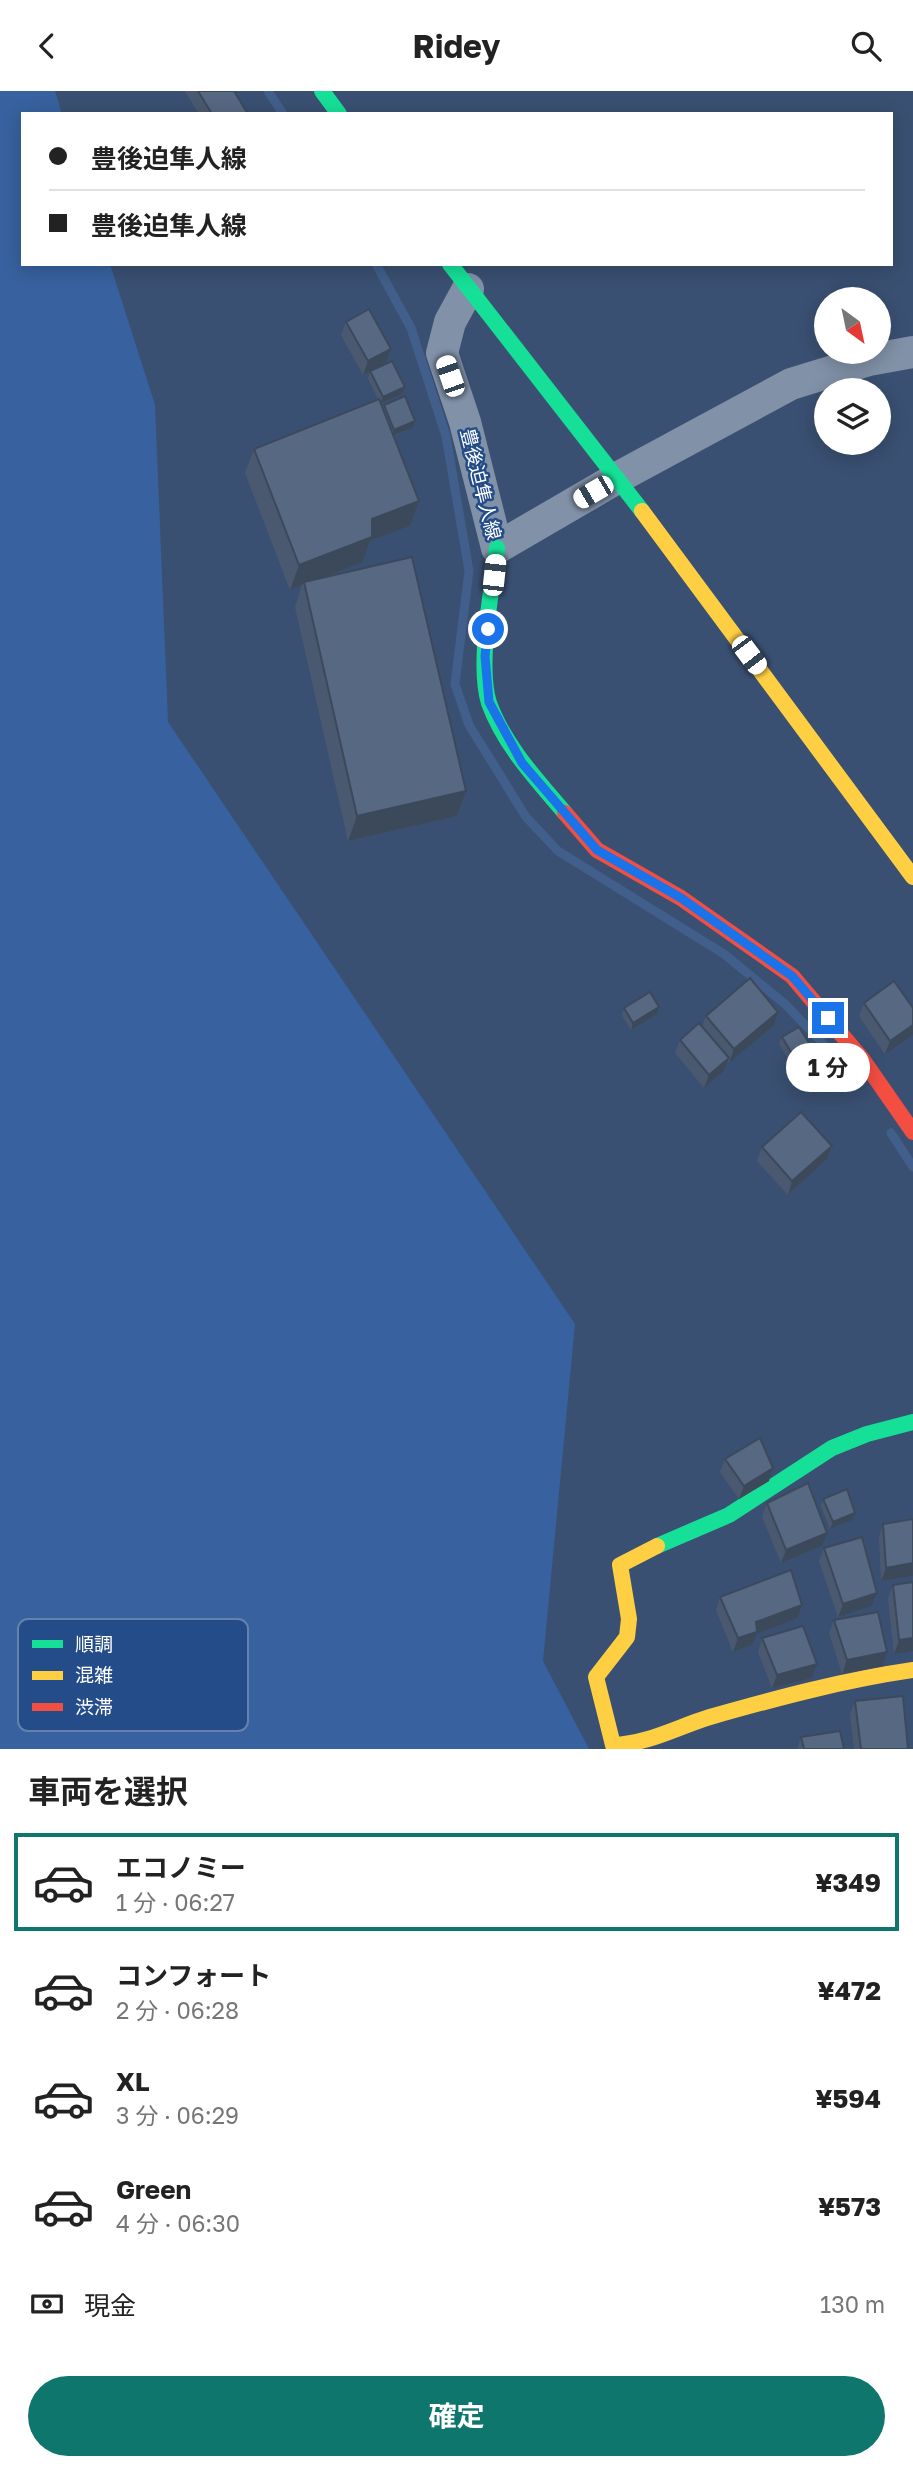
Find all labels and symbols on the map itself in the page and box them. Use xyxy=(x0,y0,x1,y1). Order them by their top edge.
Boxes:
north arrow xyxy=(814,287,891,364)
car xyxy=(434,353,467,399)
street label: 豊後迫隼人線 xyxy=(457,426,506,542)
car xyxy=(570,472,617,512)
car xyxy=(482,553,507,597)
route start xyxy=(472,613,504,645)
car xyxy=(728,632,771,678)
route end xyxy=(812,1002,844,1034)
callout: 1 分 xyxy=(786,1042,870,1091)
legend xyxy=(18,1619,248,1731)
text: 順調 xyxy=(75,1632,113,1655)
text: 混雑 xyxy=(75,1663,113,1686)
text: 渋滞 xyxy=(75,1695,113,1718)

